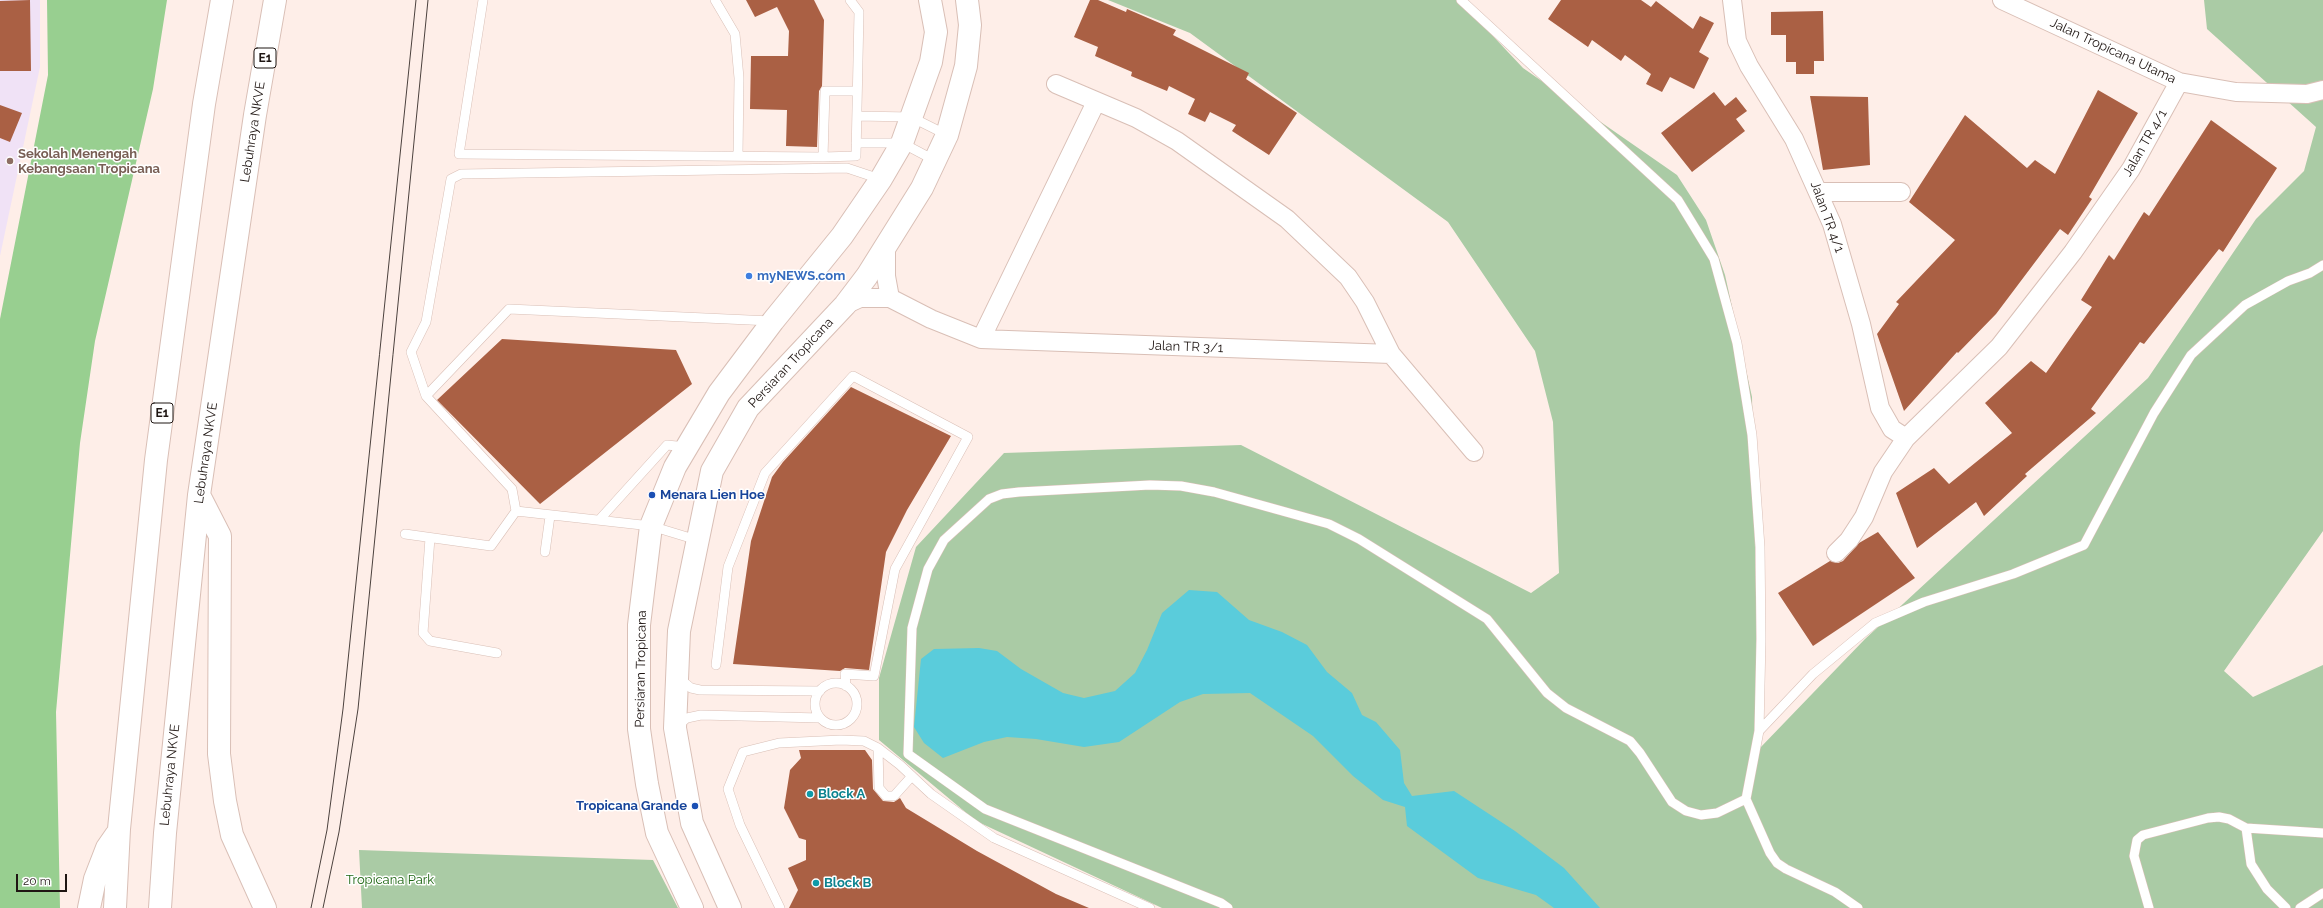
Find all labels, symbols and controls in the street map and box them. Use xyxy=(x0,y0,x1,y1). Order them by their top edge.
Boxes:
street label: Jalan Tropicana Utama xyxy=(2048,15,2178,87)
road number: E1 xyxy=(254,48,276,68)
street label: Lebuhraya NKVE xyxy=(237,80,269,184)
street label: Jalan TR 4/1 xyxy=(2120,107,2170,179)
place label: Sekolah Menengah Kebangsaan Tropicana xyxy=(18,146,160,177)
marker: Sekolah Menengah Kebangsaan Tropicana xyxy=(5,156,15,166)
street label: Jalan TR 4/1 xyxy=(1807,179,1847,255)
place label: myNEWS.com xyxy=(757,268,845,284)
marker: myNEWS.com xyxy=(744,271,754,281)
street label: Persiaran Tropicana xyxy=(745,315,837,411)
street label: Jalan TR 3/1 xyxy=(1148,338,1224,356)
street label: Lebuhraya NKVE xyxy=(191,401,221,505)
road number: E1 xyxy=(151,403,173,423)
place label: Menara Lien Hoe xyxy=(660,487,765,503)
marker: Menara Lien Hoe xyxy=(647,490,657,500)
street label: Persiaran Tropicana xyxy=(632,610,650,728)
street label: Lebuhraya NKVE xyxy=(157,723,183,827)
place label: Block A xyxy=(818,786,865,802)
marker: Block A xyxy=(805,789,815,799)
place label: Tropicana Grande xyxy=(576,798,687,814)
marker: Tropicana Grande xyxy=(690,801,700,811)
scale bar xyxy=(18,866,69,892)
park label: Tropicana Park xyxy=(346,872,434,888)
text: 20 m xyxy=(23,874,51,888)
place label: Block B xyxy=(824,875,871,891)
marker: Block B xyxy=(811,878,821,888)

